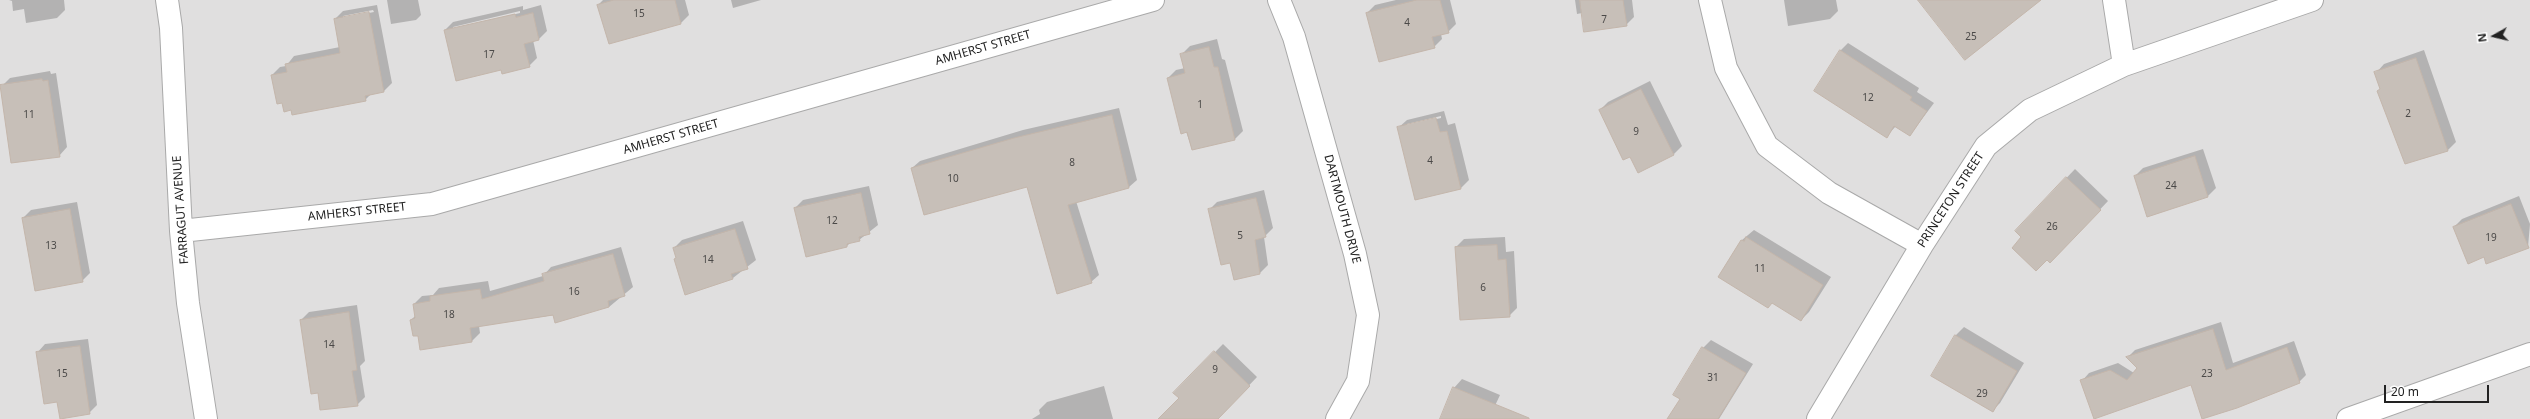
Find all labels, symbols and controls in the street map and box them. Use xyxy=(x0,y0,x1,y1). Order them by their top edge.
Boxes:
house number: 15 xyxy=(633,8,645,20)
house number: 7 xyxy=(1601,14,1607,26)
north arrow xyxy=(2474,16,2514,56)
house number: 4 xyxy=(1404,17,1410,29)
street label: AMHERST STREET xyxy=(934,27,1032,69)
house number: 25 xyxy=(1965,31,1977,43)
text: N xyxy=(2474,32,2490,43)
house number: 17 xyxy=(483,49,495,61)
house number: 12 xyxy=(1862,92,1874,104)
house number: 1 xyxy=(1197,99,1203,111)
house number: 2 xyxy=(2405,108,2411,120)
house number: 11 xyxy=(23,109,35,121)
street label: AMHERST STREET xyxy=(622,116,720,158)
house number: 9 xyxy=(1633,126,1639,138)
street label: PRINCETON STREET xyxy=(1915,150,1987,250)
street label: DARTMOUTH DRIVE xyxy=(1321,153,1363,265)
street label: FARRAGUT AVENUE xyxy=(170,155,192,265)
house number: 4 xyxy=(1427,155,1433,167)
house number: 8 xyxy=(1069,157,1075,169)
house number: 10 xyxy=(947,173,959,185)
house number: 24 xyxy=(2165,180,2177,192)
street label: AMHERST STREET xyxy=(307,200,407,224)
house number: 12 xyxy=(826,215,838,227)
house number: 26 xyxy=(2046,221,2058,233)
house number: 5 xyxy=(1237,230,1243,242)
house number: 19 xyxy=(2485,232,2497,244)
house number: 13 xyxy=(45,240,57,252)
house number: 14 xyxy=(702,254,714,266)
house number: 11 xyxy=(1754,263,1766,275)
house number: 6 xyxy=(1480,282,1486,294)
house number: 16 xyxy=(568,286,580,298)
house number: 18 xyxy=(443,309,455,321)
house number: 14 xyxy=(323,339,335,351)
house number: 9 xyxy=(1212,364,1218,376)
house number: 15 xyxy=(56,368,68,380)
house number: 23 xyxy=(2201,368,2213,380)
house number: 31 xyxy=(1707,372,1719,384)
scale bar xyxy=(2386,377,2491,403)
text: 20 m xyxy=(2391,383,2419,400)
house number: 29 xyxy=(1976,388,1988,400)

